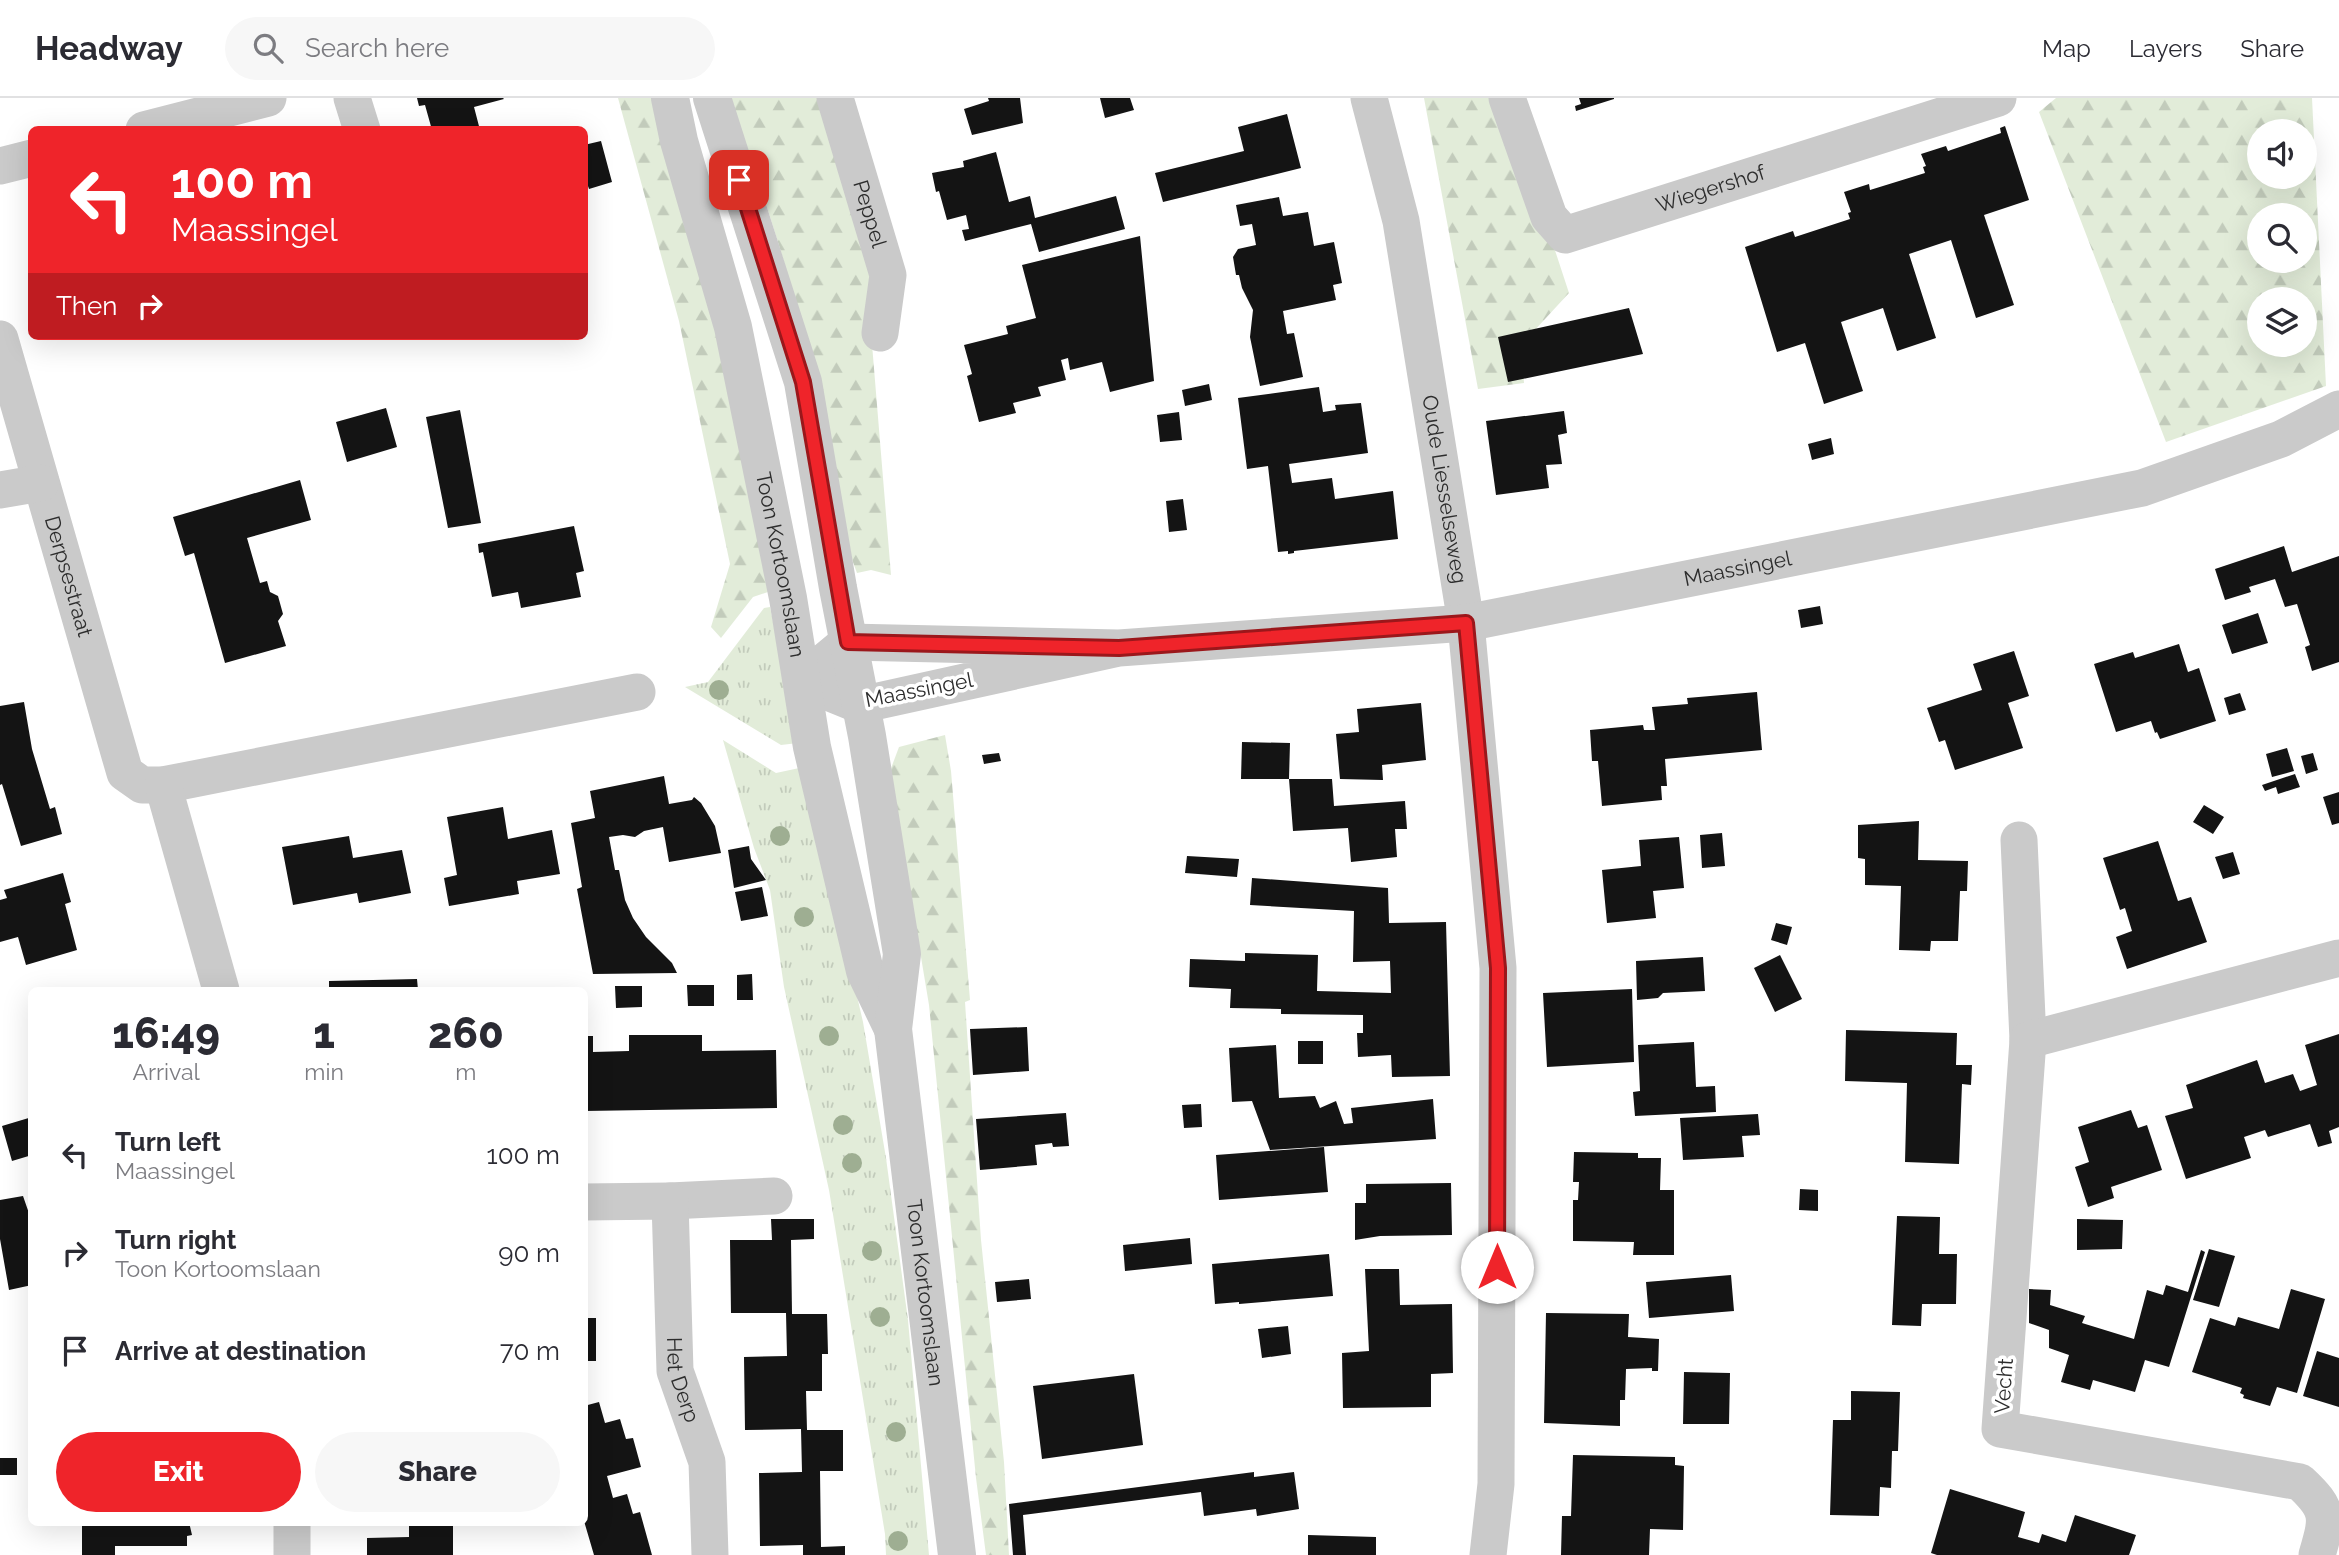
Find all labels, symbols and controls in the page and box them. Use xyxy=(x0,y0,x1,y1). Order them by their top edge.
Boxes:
search box xyxy=(225,17,715,80)
text: Headway xyxy=(35,29,183,68)
icon: search xyxy=(249,29,287,67)
text: Search here xyxy=(305,33,449,63)
text: Map xyxy=(2042,34,2091,63)
text: Layers xyxy=(2129,34,2202,63)
text: Share xyxy=(2240,34,2304,63)
map controls xyxy=(2247,119,2317,357)
button: sound xyxy=(2247,119,2317,189)
pin xyxy=(709,150,769,210)
text: 100 m xyxy=(171,152,313,209)
icon: left xyxy=(56,154,147,245)
street label: Wiegershof xyxy=(1653,159,1769,217)
icon: arrive xyxy=(720,161,758,199)
street label: Peppel xyxy=(848,177,892,251)
button: search xyxy=(2247,203,2317,273)
text: Maassingel xyxy=(171,211,338,248)
icon: right xyxy=(131,287,169,325)
button: layers xyxy=(2247,287,2317,357)
text: Then xyxy=(56,291,117,321)
street label: Oude Liesselseweg xyxy=(1417,393,1472,585)
street label: Toon Kortoomslaan xyxy=(751,470,810,659)
street label: Derpsestraat xyxy=(40,513,98,640)
street label: Maassingel xyxy=(1682,545,1794,591)
street label: Maassingel xyxy=(863,667,975,712)
text: 16:49 xyxy=(112,1009,220,1058)
text: 1 xyxy=(313,1009,335,1058)
text: 260 xyxy=(428,1009,504,1058)
text: Arrival xyxy=(132,1058,200,1085)
text: min xyxy=(304,1058,344,1085)
text: m xyxy=(455,1058,476,1085)
text: Turn left xyxy=(115,1127,221,1157)
icon: left xyxy=(56,1136,94,1174)
text: 100 m xyxy=(487,1140,560,1170)
text: Maassingel xyxy=(115,1157,235,1184)
street label: Toon Kortoomslaan xyxy=(902,1198,949,1388)
text: Turn right xyxy=(115,1225,236,1255)
position arrow xyxy=(1460,1230,1534,1304)
icon: right xyxy=(56,1234,94,1272)
text: 90 m xyxy=(498,1238,560,1268)
text: Toon Kortoomslaan xyxy=(115,1255,321,1282)
icon: arrive xyxy=(56,1332,94,1370)
text: Arrive at destination xyxy=(115,1336,366,1366)
text: 70 m xyxy=(500,1336,560,1366)
street label: Het Derp xyxy=(662,1337,705,1426)
street label: Vecht xyxy=(1989,1357,2018,1415)
button: Exit xyxy=(56,1432,301,1512)
button: Share xyxy=(315,1432,560,1512)

